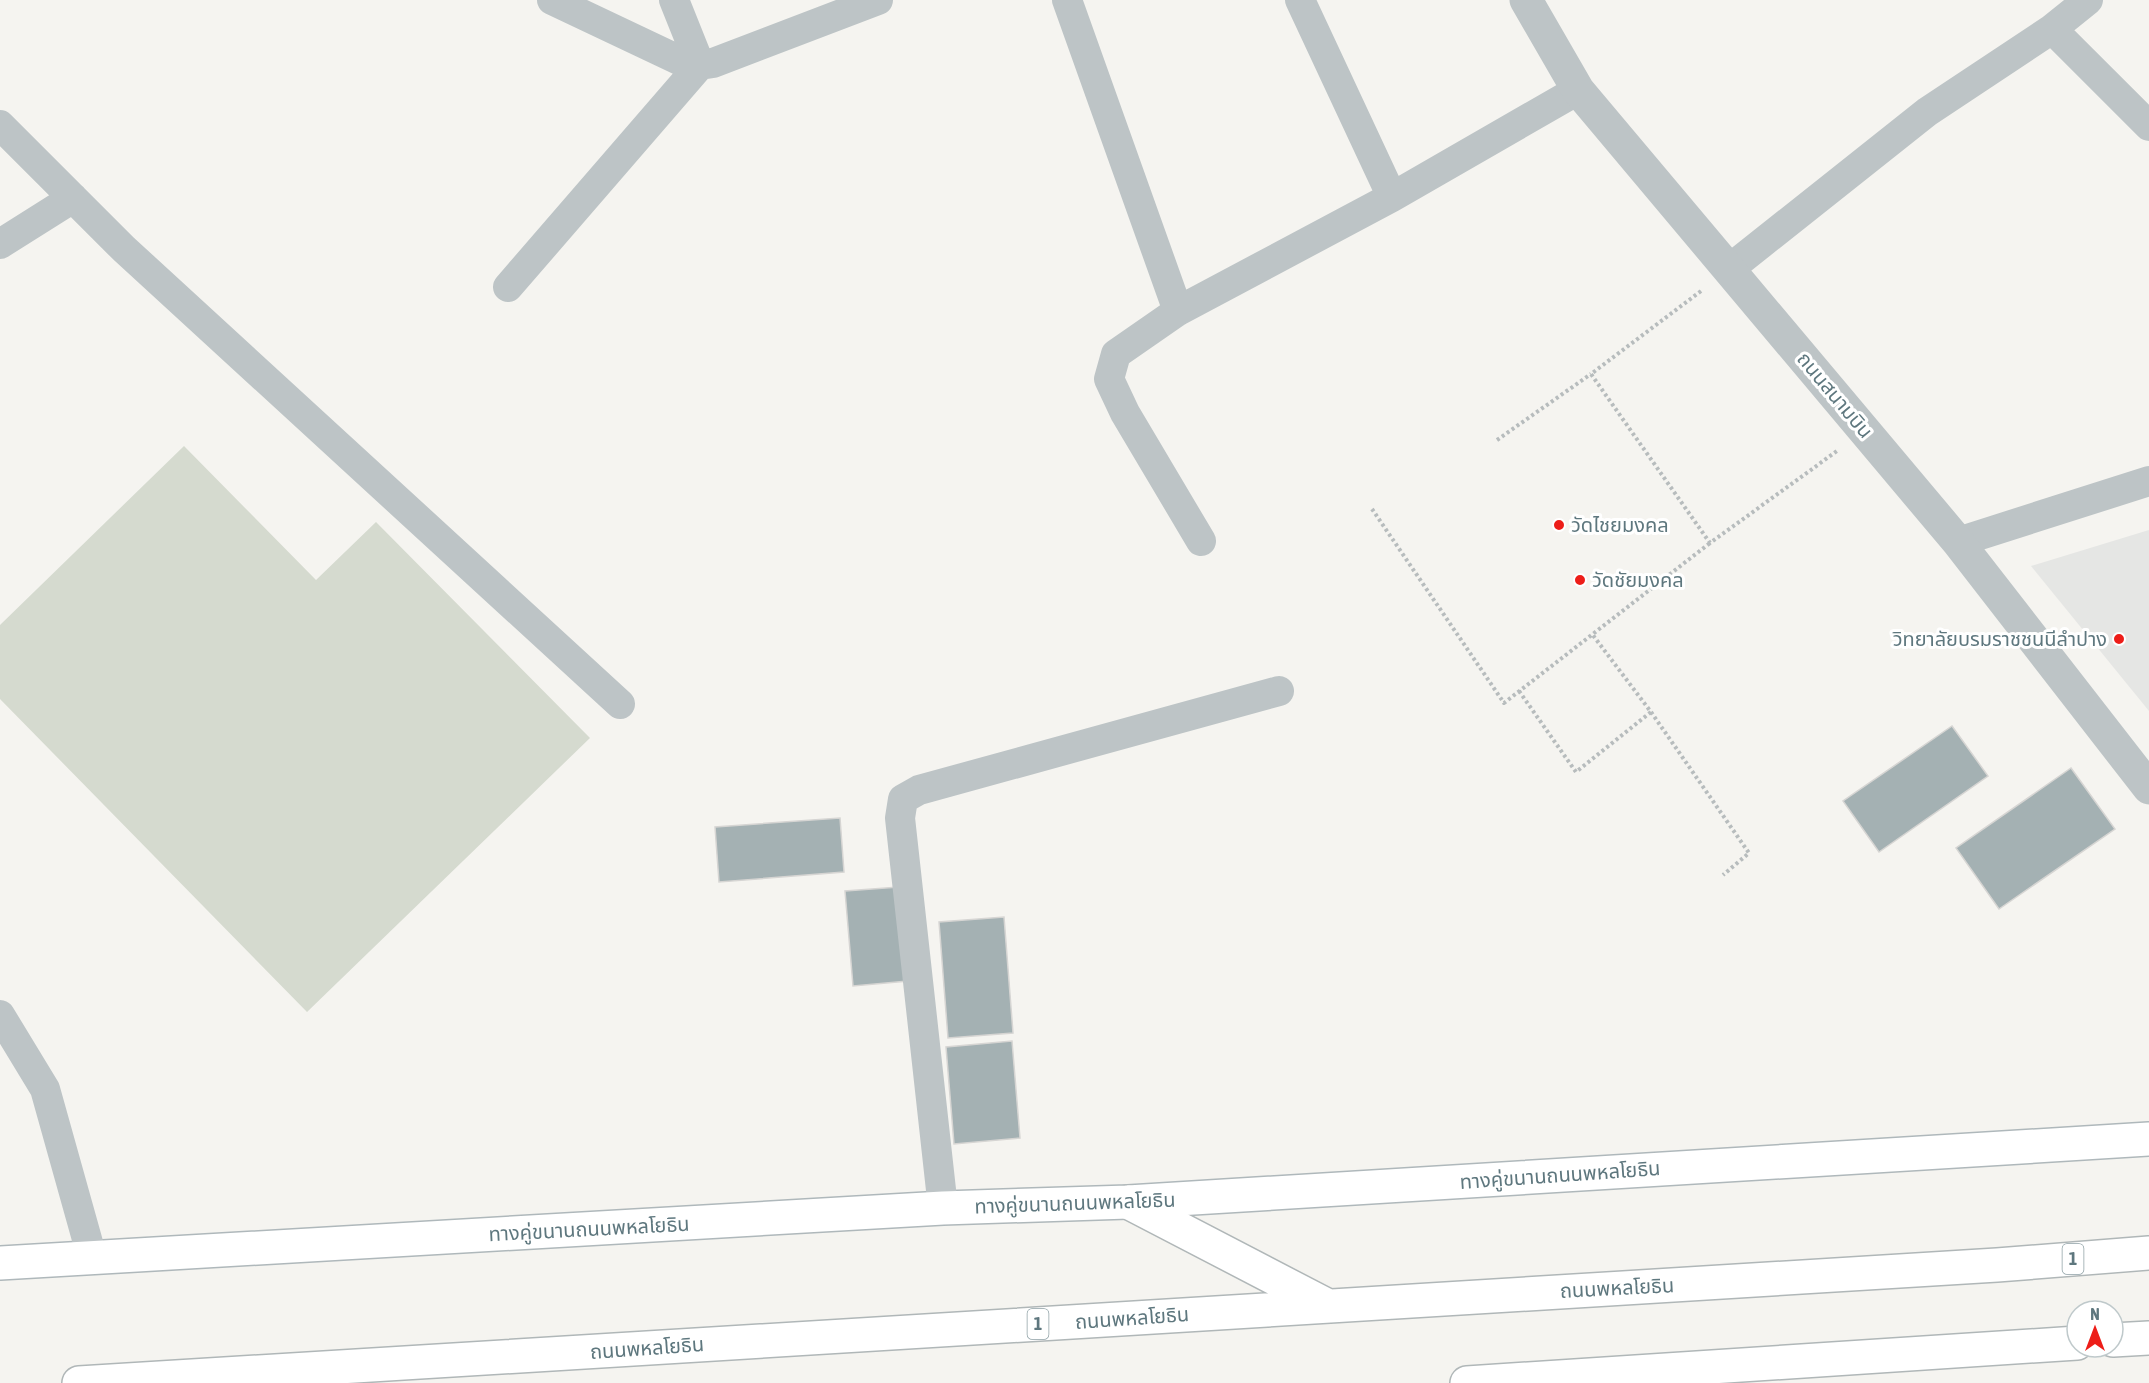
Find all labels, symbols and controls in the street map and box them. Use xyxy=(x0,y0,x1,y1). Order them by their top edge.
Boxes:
street label: ถนนสนามบิน xyxy=(1793,347,1878,442)
place label: วัดไชยมงคล xyxy=(1571,513,1669,536)
marker: วัดไชยมงคล xyxy=(1552,518,1566,532)
place label: วัดชัยมงคล xyxy=(1592,568,1684,591)
marker: วัดชัยมงคล xyxy=(1573,573,1587,587)
place label: วิทยาลัยบรมราชชนนีลำปาง xyxy=(1892,627,2107,650)
marker: วิทยาลัยบรมราชชนนีลำปาง xyxy=(2112,632,2126,646)
street label: ทางคู่ขนานถนนพหลโยธิน xyxy=(1459,1156,1661,1195)
street label: ทางคู่ขนานถนนพหลโยธิน xyxy=(974,1187,1176,1220)
street label: ทางคู่ขนานถนนพหลโยธิน xyxy=(488,1212,690,1247)
road number: 1 xyxy=(2062,1244,2084,1274)
street label: ถนนพหลโยธิน xyxy=(1559,1273,1675,1302)
north arrow xyxy=(2065,1299,2125,1359)
street label: ถนนพหลโยธิน xyxy=(1074,1302,1190,1333)
text: N xyxy=(2090,1305,2100,1323)
road number: 1 xyxy=(1028,1309,1048,1339)
street label: ถนนพหลโยธิน xyxy=(589,1332,705,1363)

